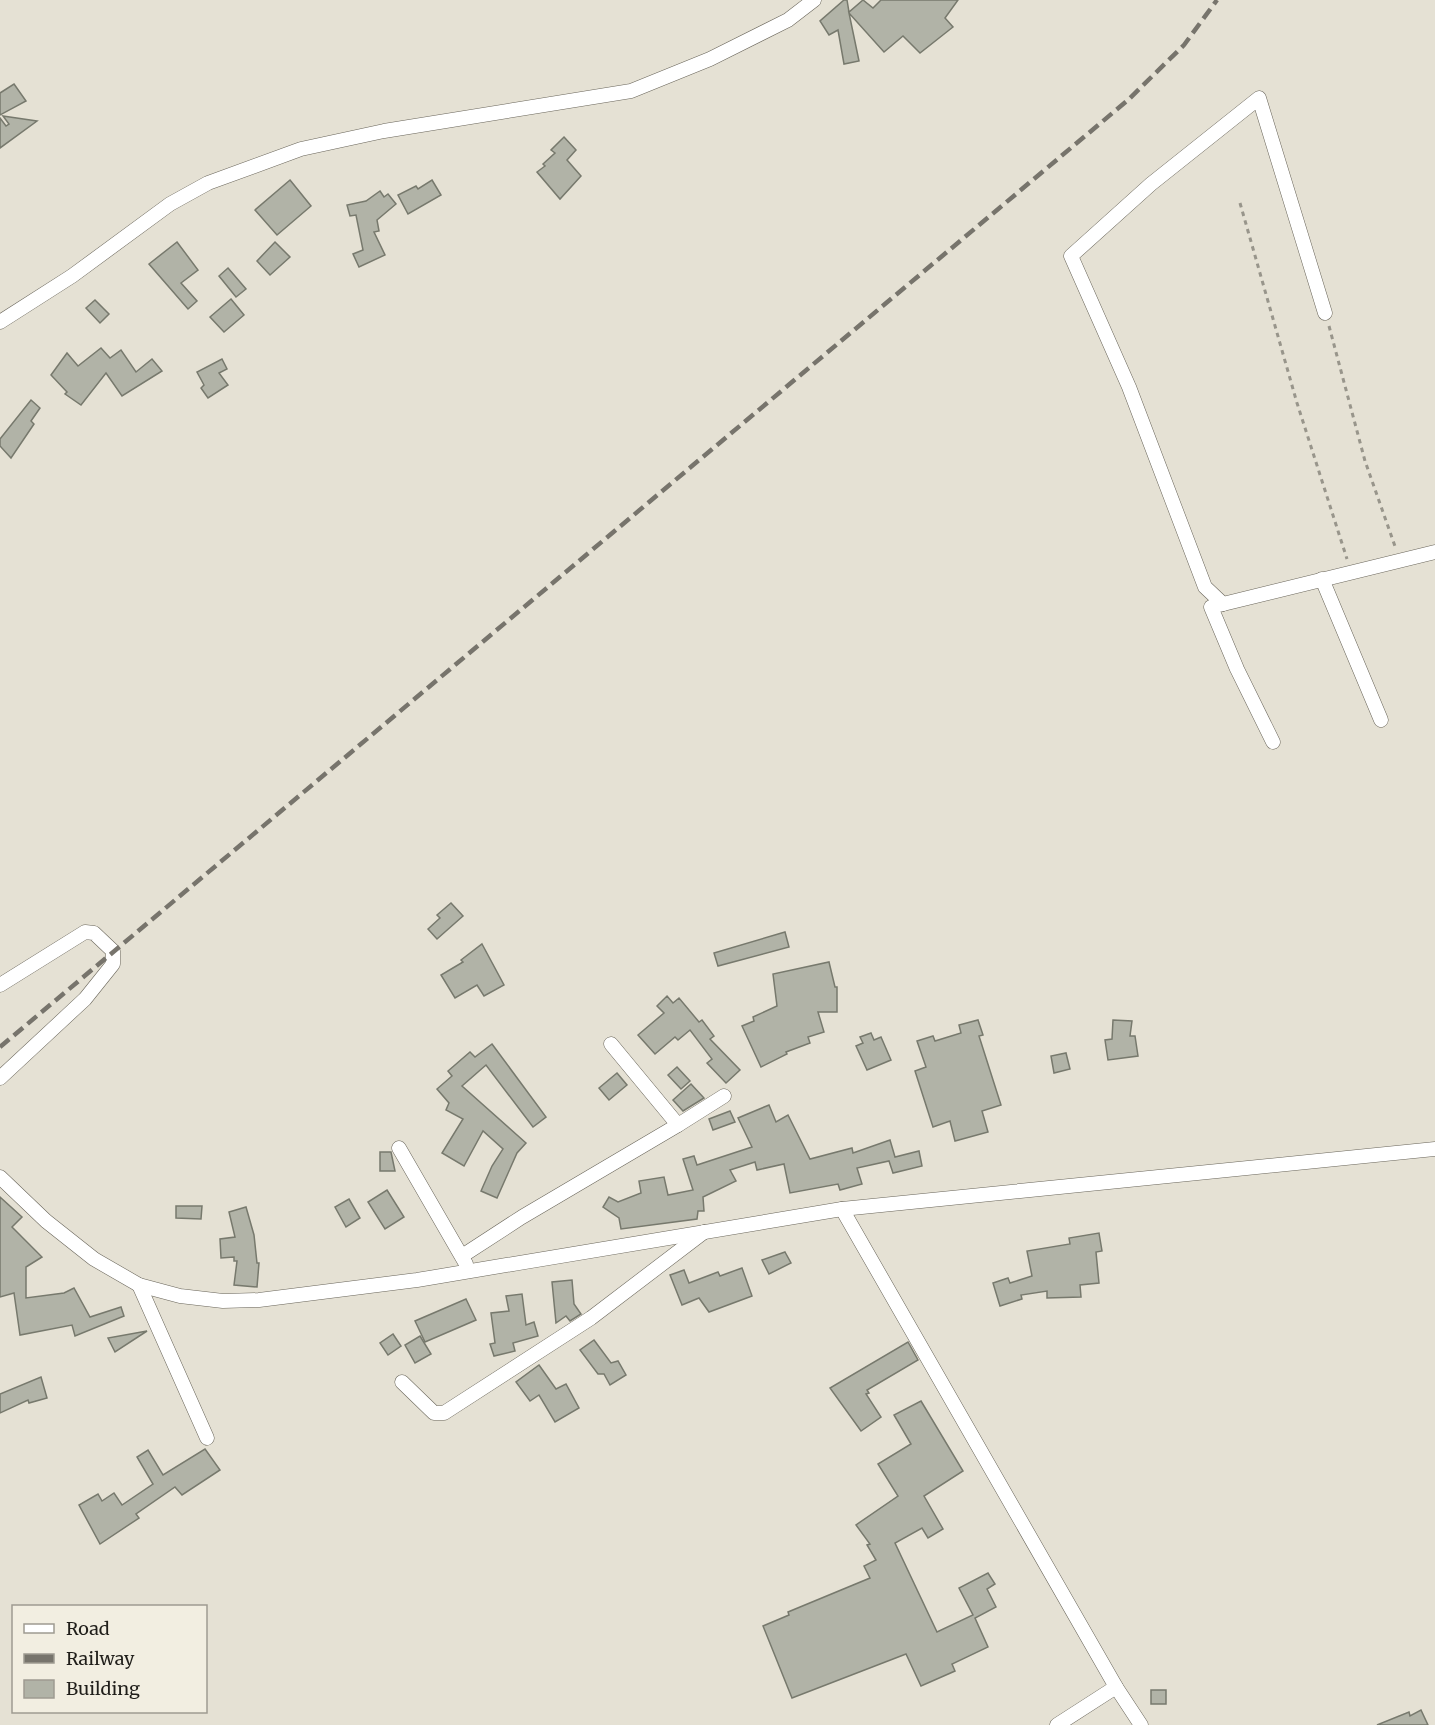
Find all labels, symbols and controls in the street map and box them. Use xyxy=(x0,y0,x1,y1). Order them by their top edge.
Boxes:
legend xyxy=(12,1605,207,1713)
text: Road xyxy=(66,1617,110,1640)
text: Railway xyxy=(66,1647,135,1670)
text: Building xyxy=(66,1677,140,1700)

